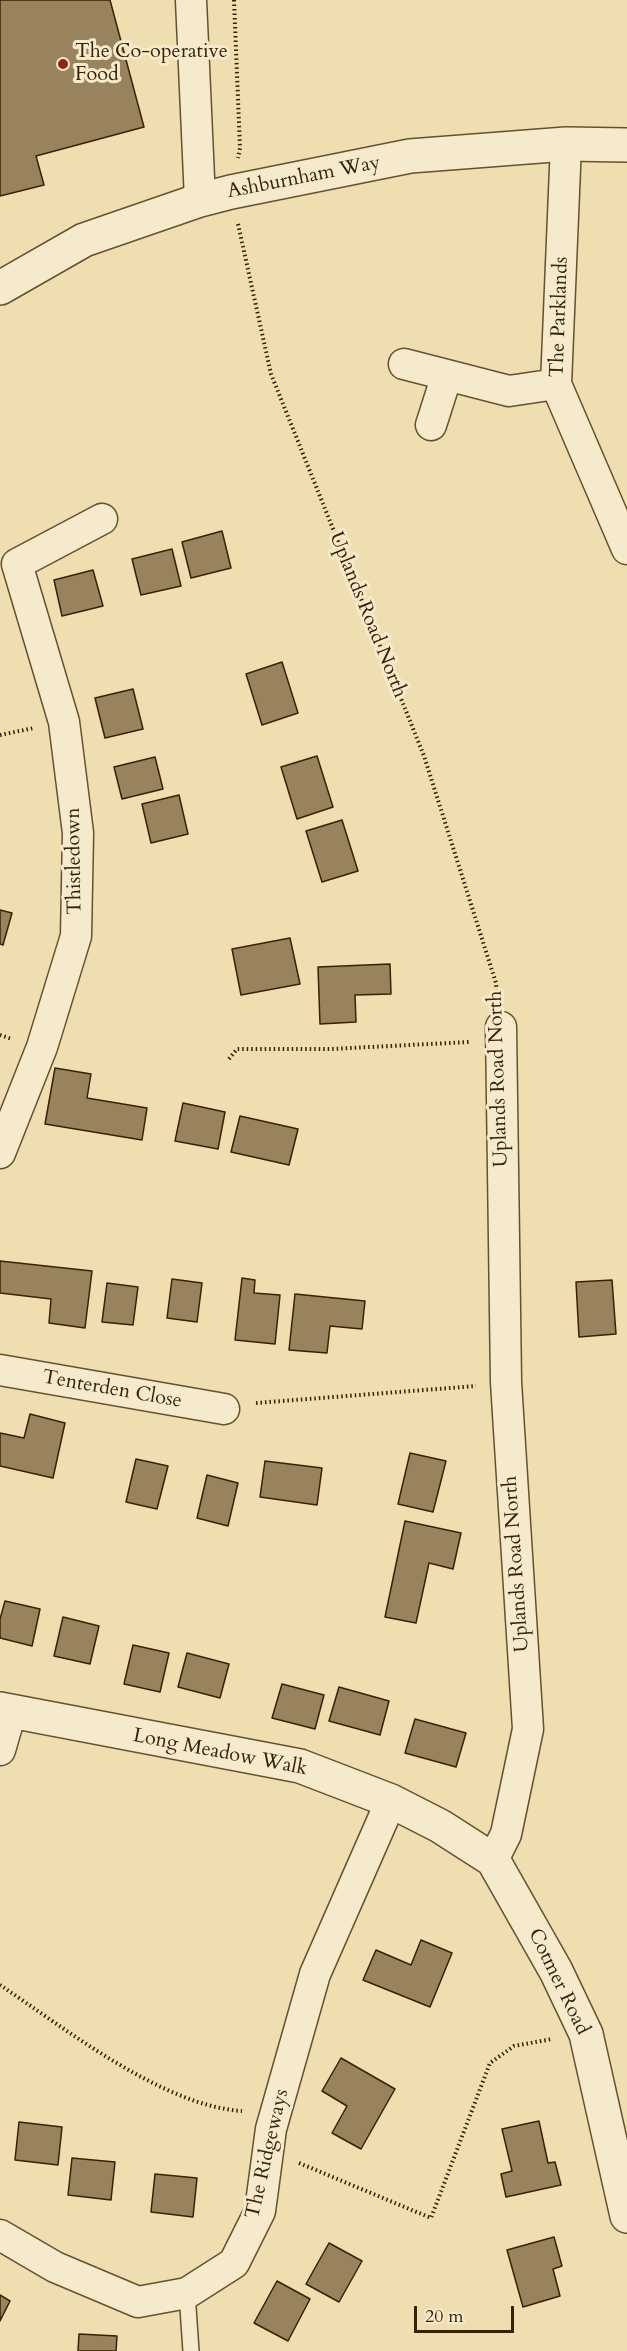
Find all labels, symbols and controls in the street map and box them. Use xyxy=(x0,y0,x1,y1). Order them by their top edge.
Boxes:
place label: The Co-operative Food xyxy=(75,40,228,87)
marker: The Co-operative Food xyxy=(56,57,70,71)
street label: Ashburnham Way xyxy=(225,151,383,205)
street label: The Parklands xyxy=(546,256,574,378)
street label: Uplands Road North xyxy=(323,529,411,701)
street label: Thistledown xyxy=(62,807,88,915)
street label: Uplands Road North xyxy=(484,990,514,1168)
street label: Tenterden Close xyxy=(40,1366,184,1414)
street label: Uplands Road North xyxy=(499,1475,535,1653)
street label: Long Meadow Walk xyxy=(131,1724,309,1782)
street label: Cotmer Road xyxy=(522,1925,594,2039)
street label: The Ridgeways xyxy=(241,2087,295,2221)
scale bar xyxy=(417,2294,518,2332)
text: 20 m xyxy=(425,2304,464,2329)

